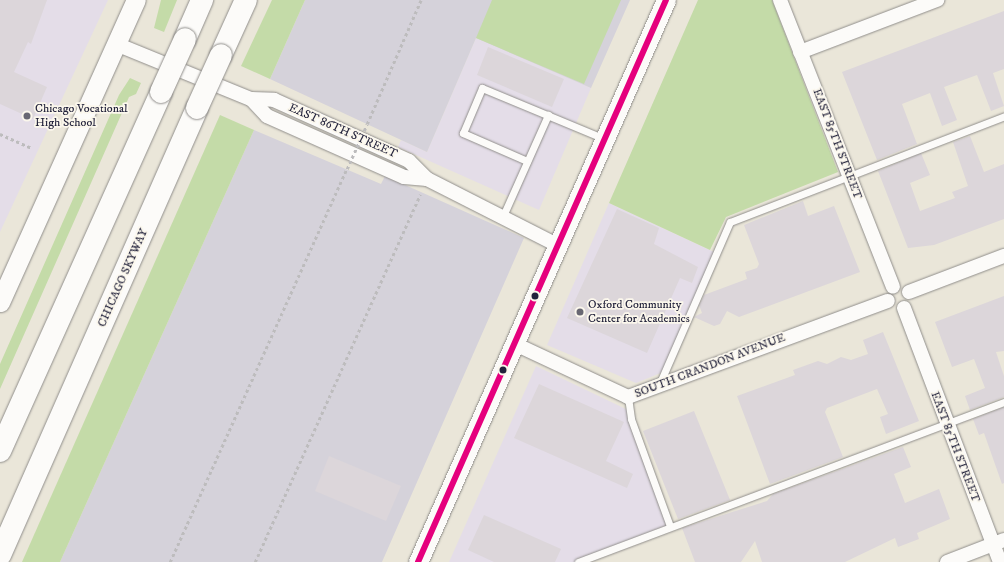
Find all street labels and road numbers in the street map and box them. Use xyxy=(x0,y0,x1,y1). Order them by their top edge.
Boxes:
street label: EAST 85TH STREET xyxy=(809,87,865,201)
street label: EAST 86TH STREET xyxy=(286,101,400,161)
street label: CHICAGO SKYWAY xyxy=(95,227,151,329)
street label: SOUTH CRANDON AVENUE xyxy=(633,331,787,401)
street label: EAST 85TH STREET xyxy=(927,390,983,504)

